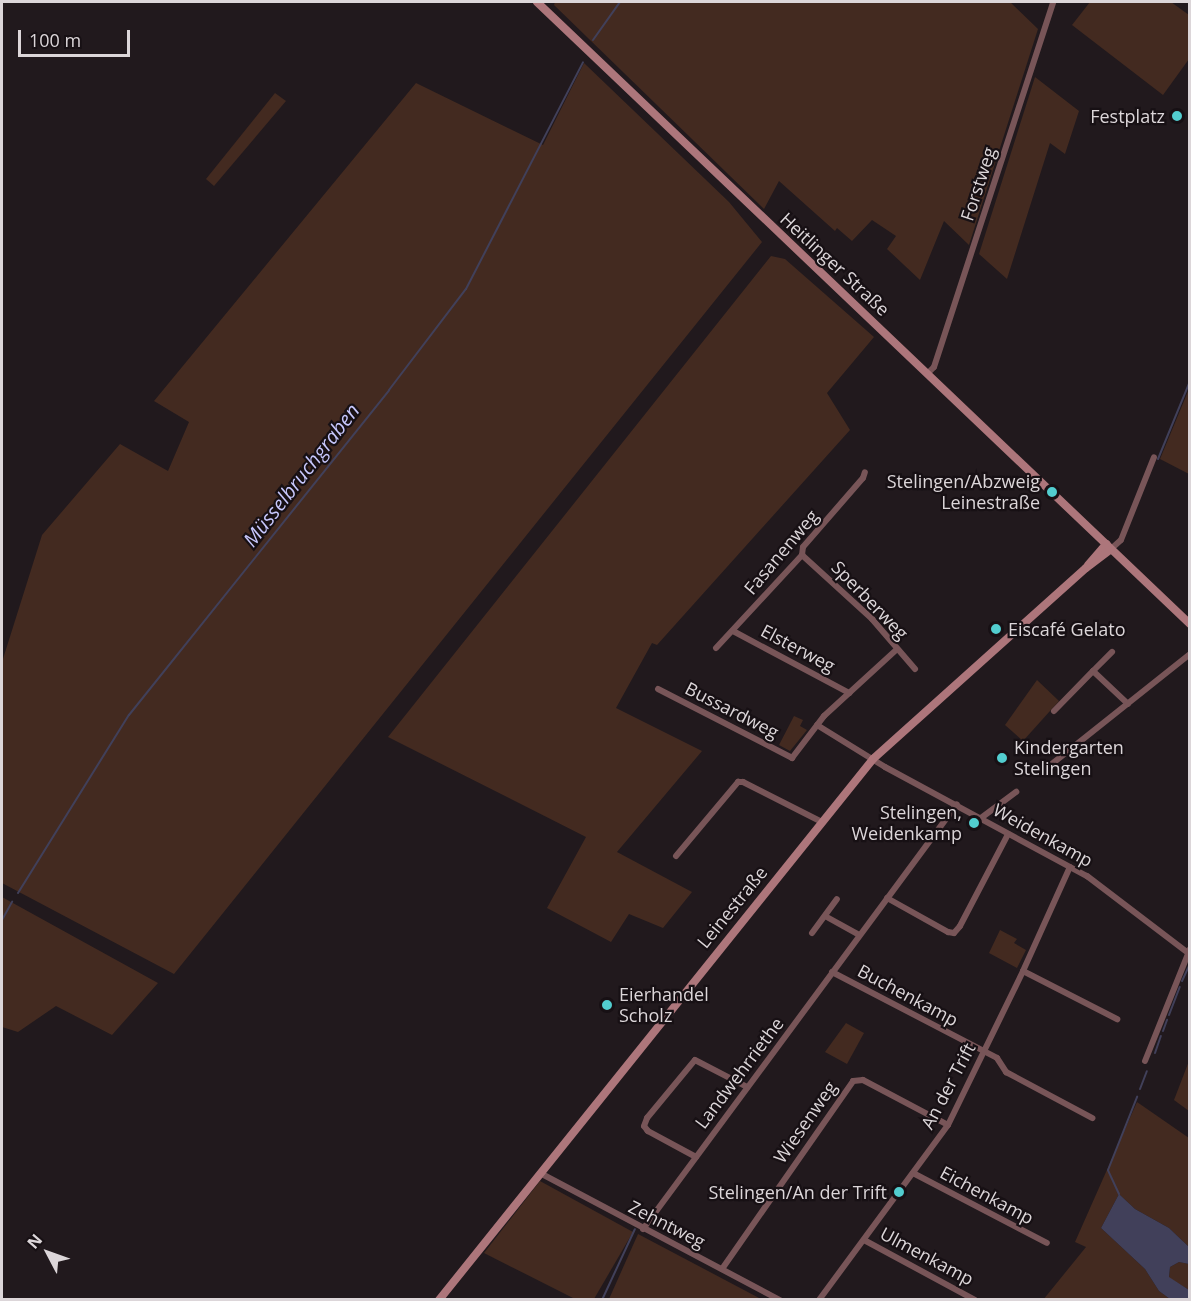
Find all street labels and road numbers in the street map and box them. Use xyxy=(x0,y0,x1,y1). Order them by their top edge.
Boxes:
street label: Forstweg xyxy=(956,144,1000,224)
street label: Heitlinger Straße xyxy=(776,208,894,320)
street label: Fasanenweg xyxy=(739,505,823,599)
street label: Sperberweg xyxy=(827,556,913,644)
street label: Elsterweg xyxy=(757,619,839,677)
street label: Bussardweg xyxy=(682,677,782,743)
street label: Weidenkamp xyxy=(989,799,1097,871)
street label: Leinestraße xyxy=(692,862,772,952)
street label: Buchenkamp xyxy=(854,959,962,1031)
street label: Landwehrriethe xyxy=(690,1013,788,1133)
street label: An der Trift xyxy=(916,1039,980,1133)
street label: Wiesenweg xyxy=(769,1077,841,1167)
street label: Eichenkamp xyxy=(937,1161,1037,1229)
street label: Zehntweg xyxy=(625,1196,709,1252)
street label: Ulmenkamp xyxy=(877,1222,977,1290)

